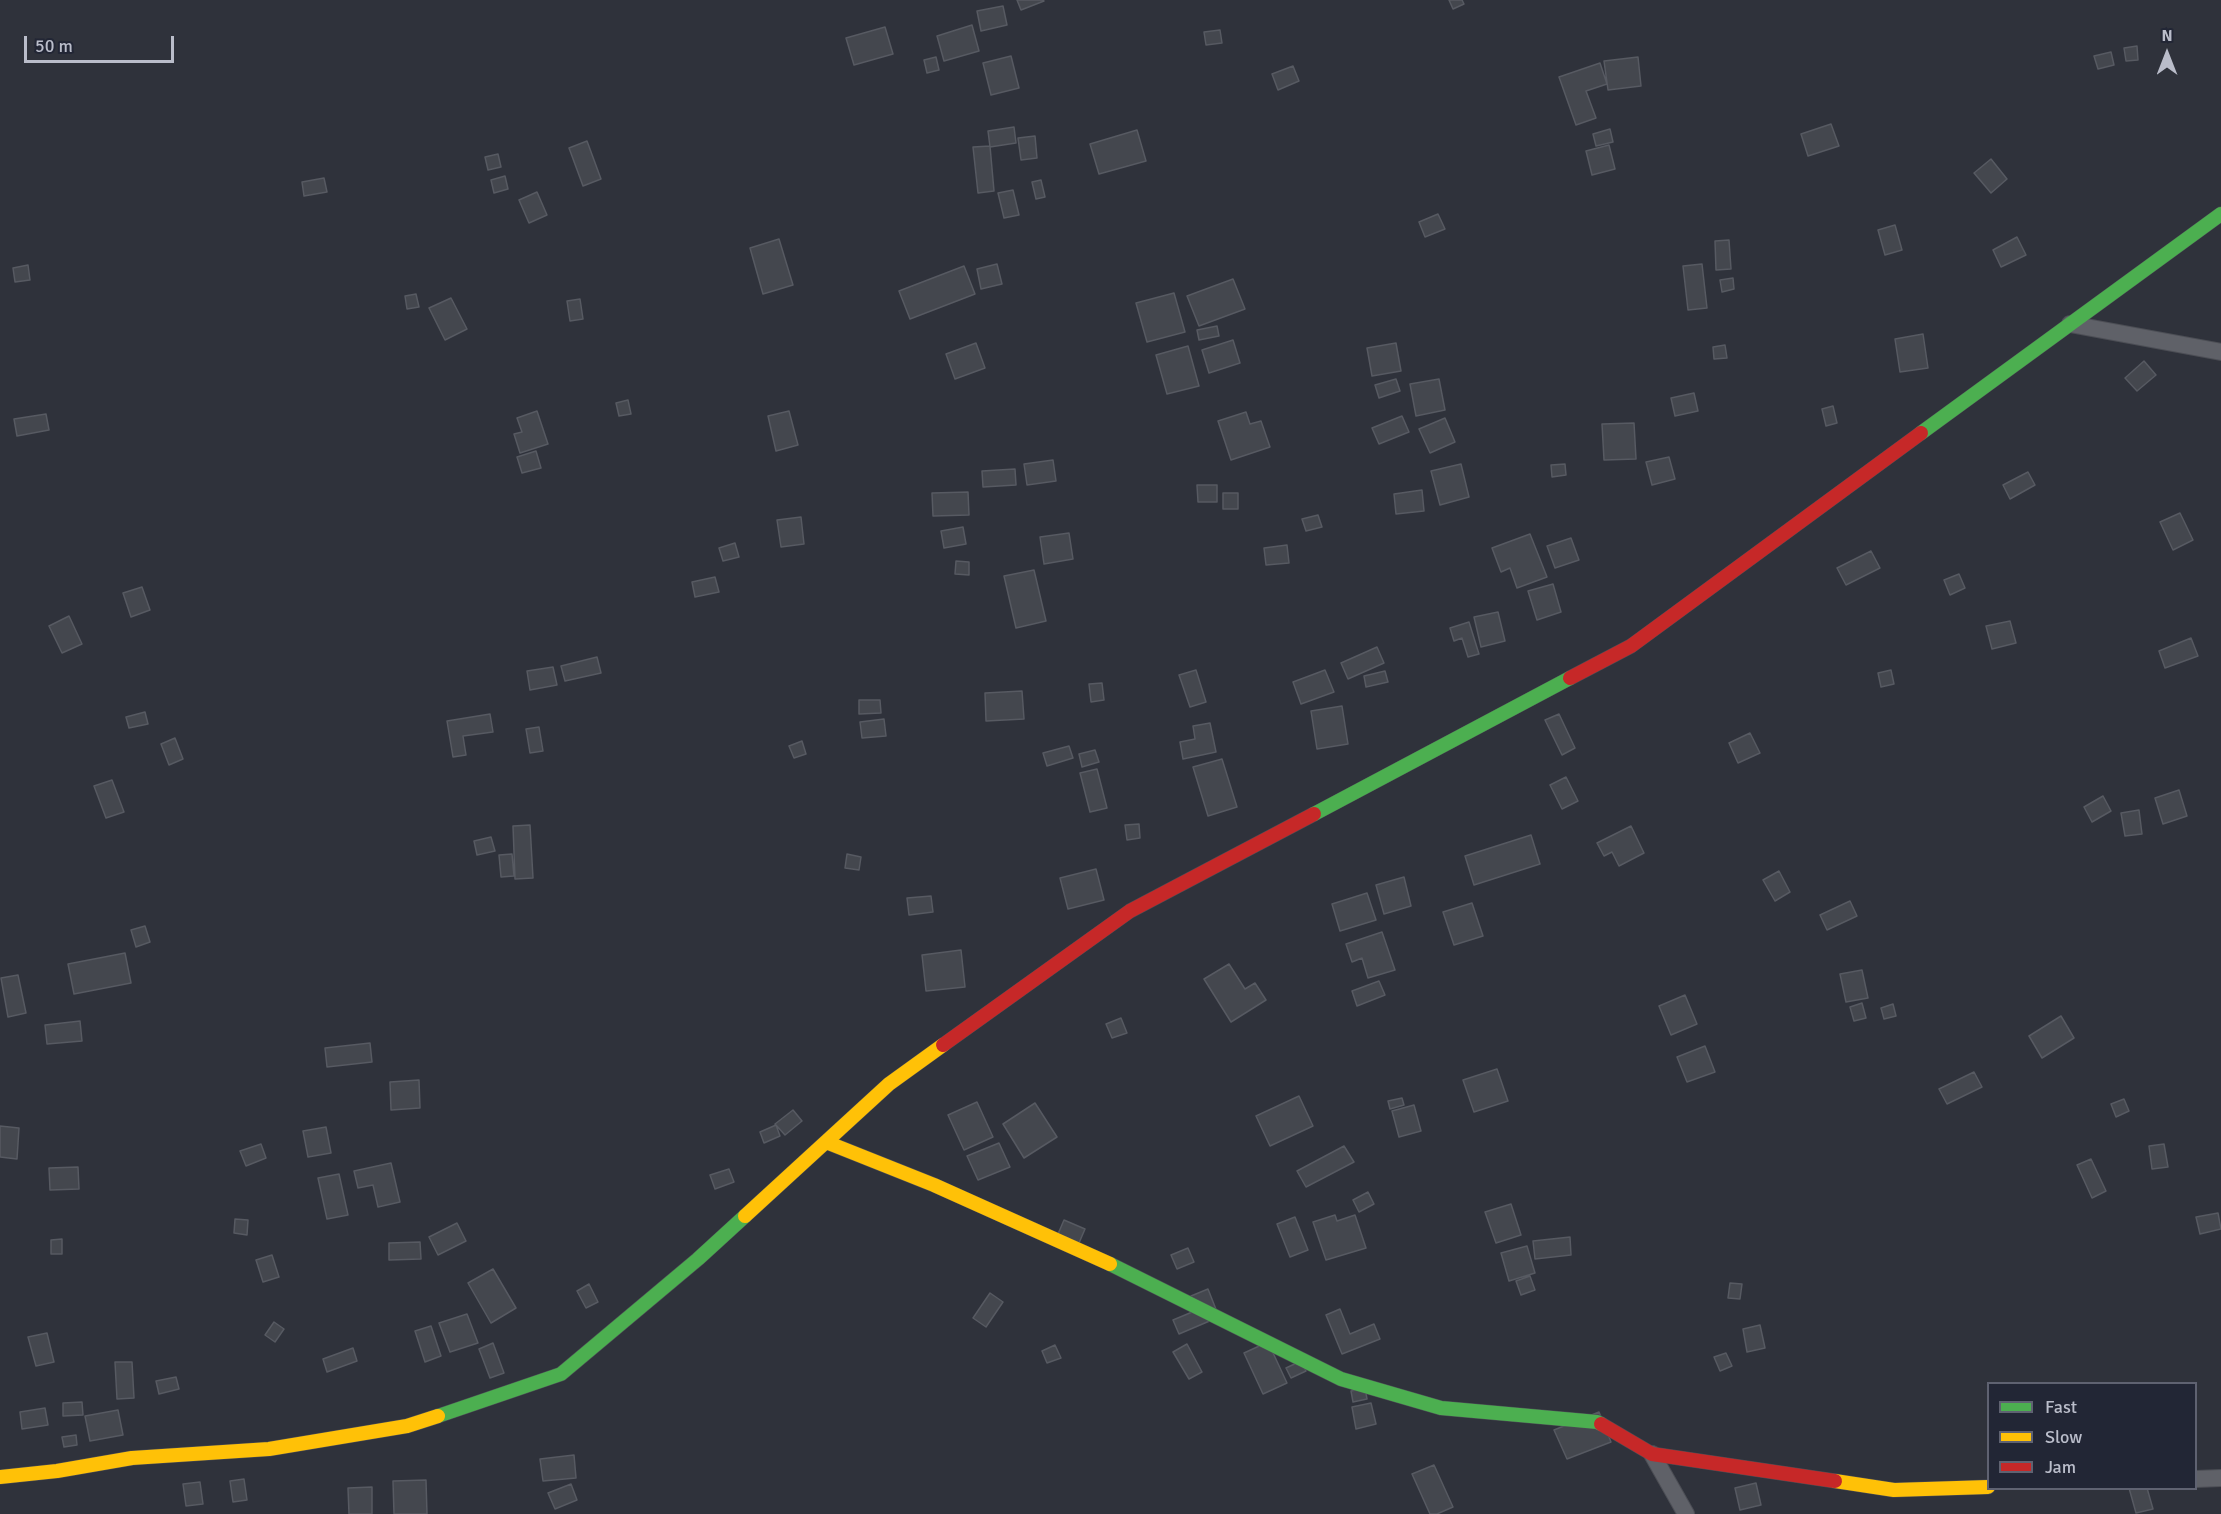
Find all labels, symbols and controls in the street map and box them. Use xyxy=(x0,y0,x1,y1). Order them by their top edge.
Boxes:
scale bar xyxy=(27,24,177,62)
north arrow xyxy=(2137,24,2197,84)
text: N xyxy=(2161,26,2173,46)
text: 50 m xyxy=(35,35,73,57)
legend xyxy=(1987,1382,2197,1490)
text: Fast xyxy=(2045,1396,2077,1418)
text: Slow xyxy=(2045,1426,2082,1448)
text: Jam xyxy=(2045,1456,2076,1478)

